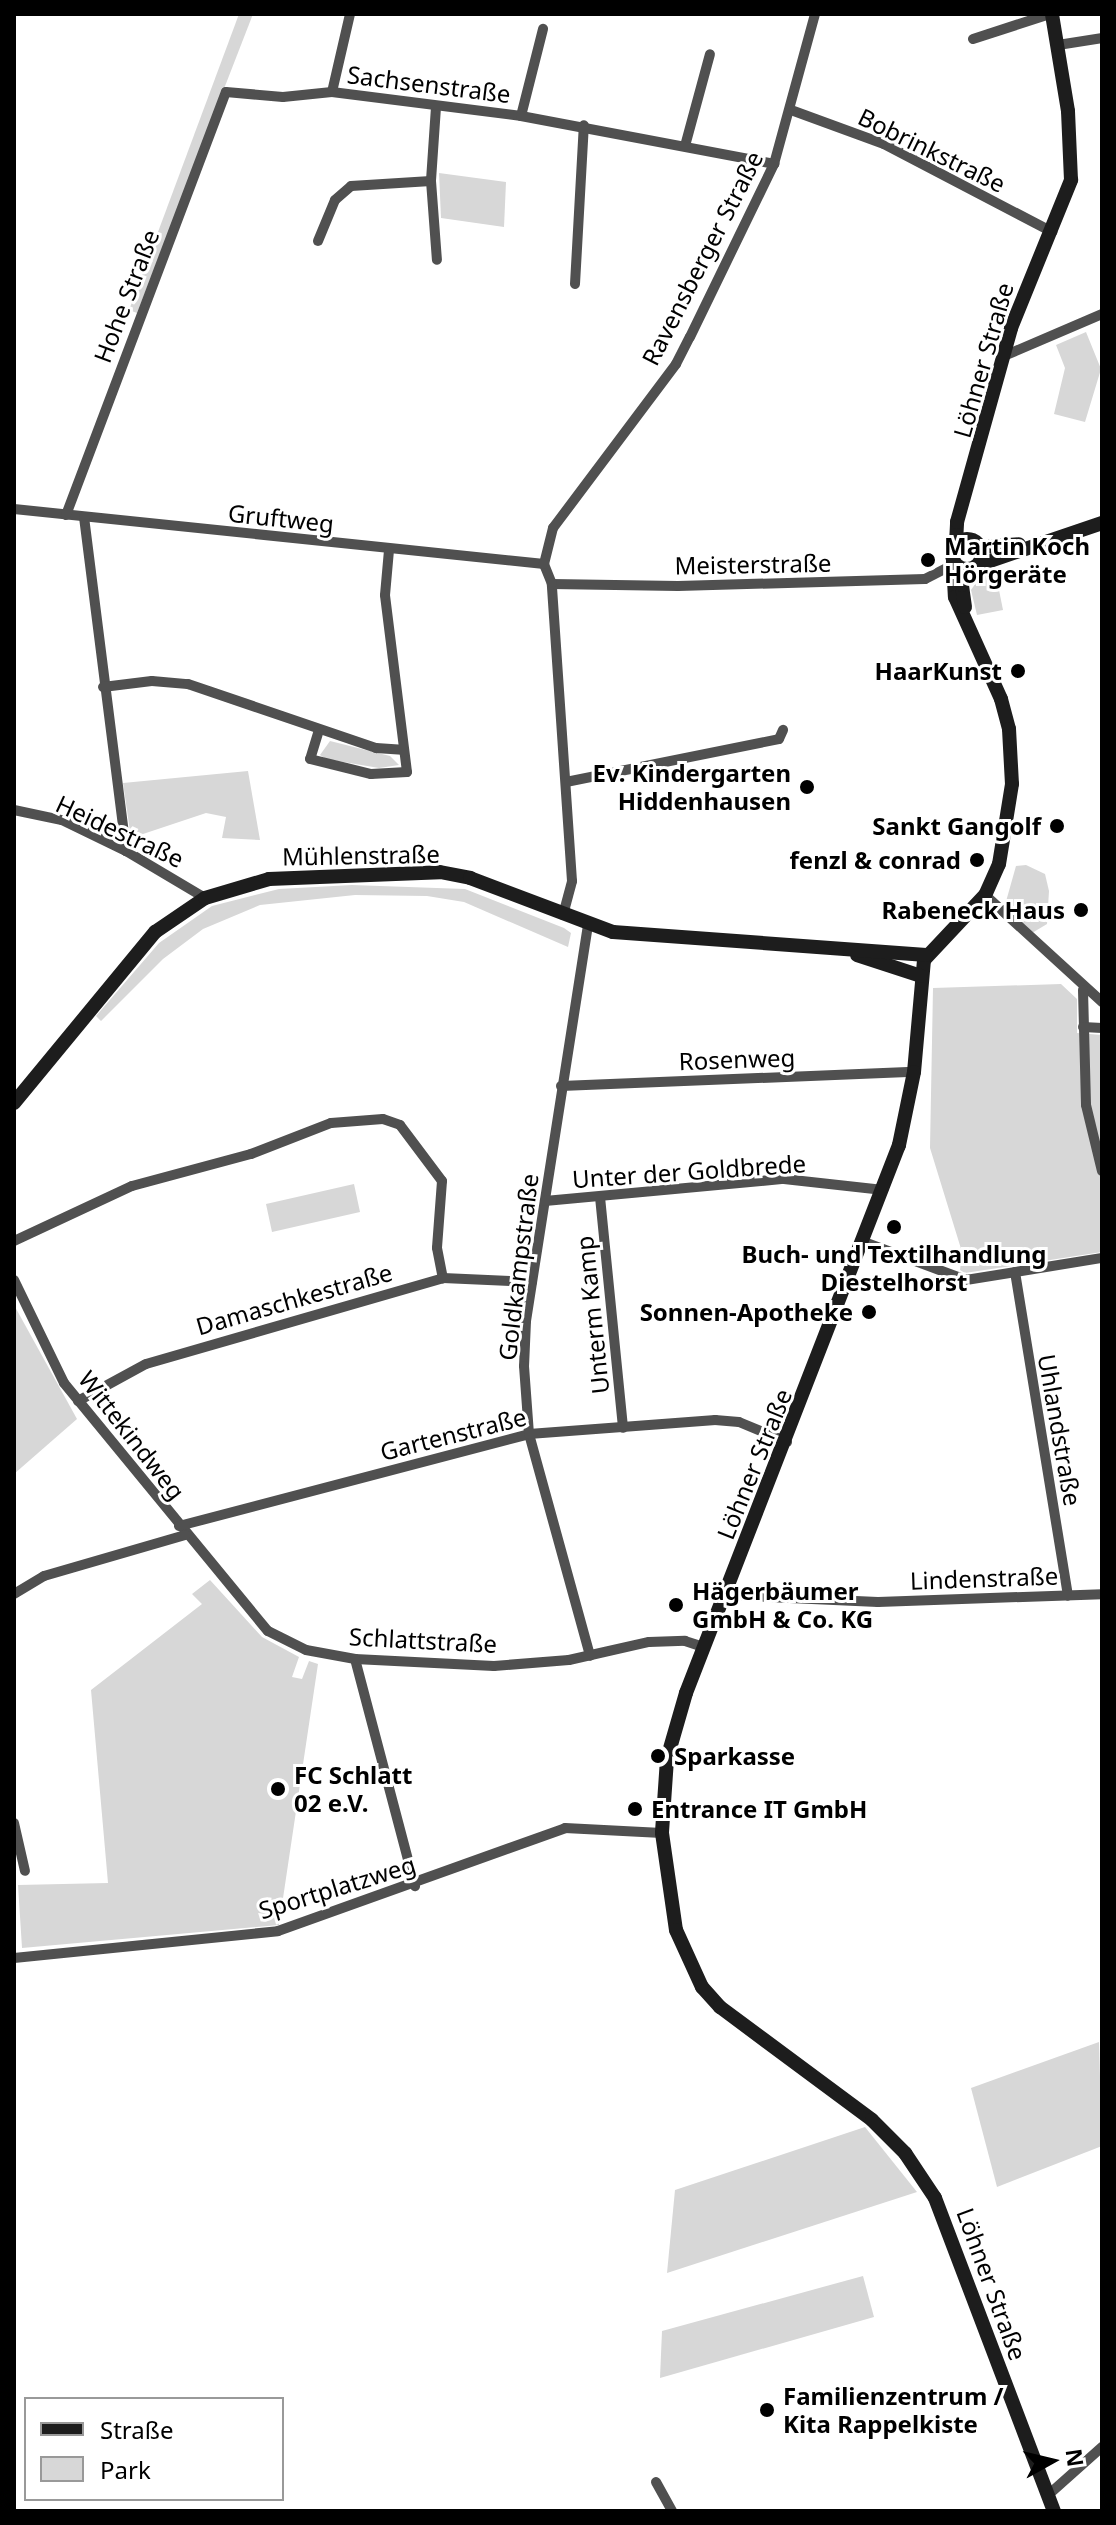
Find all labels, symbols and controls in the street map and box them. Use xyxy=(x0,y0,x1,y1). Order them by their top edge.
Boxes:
street label: Sachsenstraße xyxy=(346,60,512,108)
street label: Bobrinkstraße xyxy=(854,102,1010,198)
street label: Ravensberger Straße xyxy=(636,146,768,370)
street label: Hohe Straße xyxy=(87,225,165,367)
street label: Löhner Straße xyxy=(947,279,1019,441)
street label: Gruftweg xyxy=(227,498,335,538)
place label: Martin Koch Hörgeräte xyxy=(944,532,1090,588)
street label: Meisterstraße xyxy=(674,548,832,580)
marker: Martin Koch Hörgeräte xyxy=(919,551,937,569)
place label: HaarKunst xyxy=(875,657,1002,685)
marker: HaarKunst xyxy=(1009,662,1027,680)
place label: Ev. Kindergarten Hiddenhausen xyxy=(593,759,791,815)
marker: Ev. Kindergarten Hiddenhausen xyxy=(798,778,816,796)
street label: Heidestraße xyxy=(52,789,188,873)
place label: Sankt Gangolf xyxy=(872,812,1041,840)
marker: Sankt Gangolf xyxy=(1048,817,1066,835)
street label: Mühlenstraße xyxy=(282,839,440,871)
place label: fenzl & conrad xyxy=(790,846,961,874)
marker: fenzl & conrad xyxy=(968,851,986,869)
place label: Rabeneck Haus xyxy=(882,896,1065,924)
marker: Rabeneck Haus xyxy=(1072,901,1090,919)
street label: Rosenweg xyxy=(678,1043,796,1075)
street label: Unter der Goldbrede xyxy=(571,1148,807,1194)
street label: Goldkampstraße xyxy=(492,1172,544,1362)
marker: Buch- und Textilhandlung Diestelhorst xyxy=(885,1218,903,1236)
street label: Unterm Kamp xyxy=(569,1235,615,1395)
place label: Buch- und Textilhandlung Diestelhorst xyxy=(742,1240,1046,1296)
street label: Damaschkestraße xyxy=(193,1257,395,1341)
place label: Sonnen-Apotheke xyxy=(640,1298,853,1326)
marker: Sonnen-Apotheke xyxy=(860,1303,878,1321)
street label: Uhlandstraße xyxy=(1033,1352,1087,1508)
street label: Wittekindweg xyxy=(73,1365,191,1505)
street label: Löhner Straße xyxy=(711,1384,797,1544)
street label: Gartenstraße xyxy=(377,1402,529,1466)
street label: Lindenstraße xyxy=(909,1561,1059,1595)
place label: Hägerbäumer GmbH & Co. KG xyxy=(692,1577,873,1633)
marker: Hägerbäumer GmbH & Co. KG xyxy=(667,1596,685,1614)
street label: Schlattstraße xyxy=(348,1622,498,1658)
place label: Sparkasse xyxy=(674,1742,795,1770)
marker: Sparkasse xyxy=(649,1747,667,1765)
place label: FC Schlatt 02 e.V. xyxy=(294,1761,412,1817)
marker: FC Schlatt 02 e.V. xyxy=(269,1780,287,1798)
place label: Entrance IT GmbH xyxy=(651,1795,867,1823)
marker: Entrance IT GmbH xyxy=(626,1800,644,1818)
street label: Sportplatzweg xyxy=(255,1849,419,1925)
street label: Löhner Straße xyxy=(951,2204,1033,2364)
place label: Familienzentrum / Kita Rappelkiste xyxy=(783,2382,1003,2438)
legend xyxy=(24,2397,284,2501)
marker: Familienzentrum / Kita Rappelkiste xyxy=(758,2401,776,2419)
text: Straße xyxy=(100,2413,173,2446)
north arrow xyxy=(1012,2421,1092,2501)
text: N xyxy=(1060,2447,1092,2469)
text: Park xyxy=(100,2453,151,2486)

